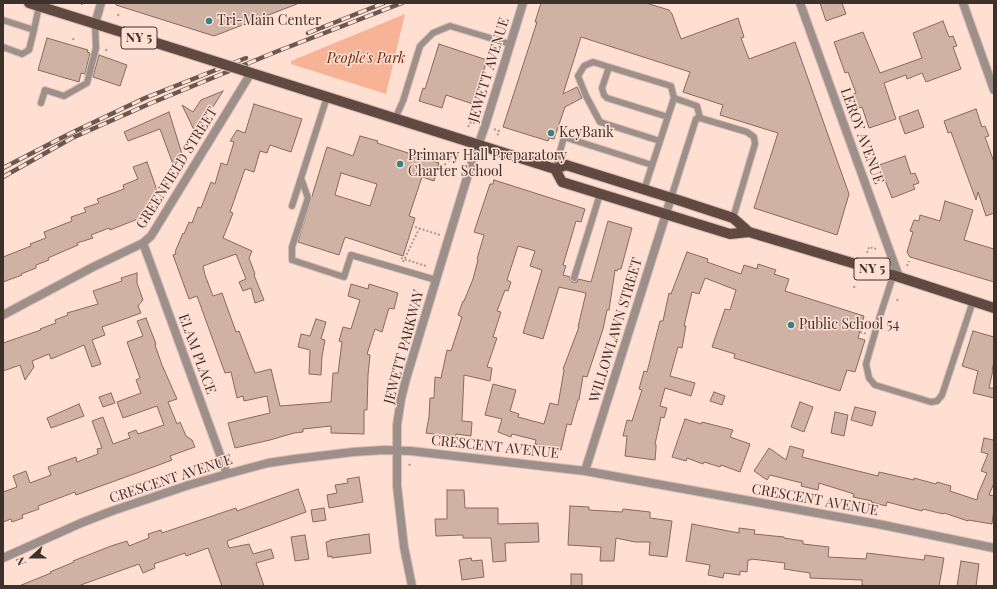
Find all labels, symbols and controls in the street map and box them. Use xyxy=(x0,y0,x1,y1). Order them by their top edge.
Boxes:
place label: Tri-Main Center xyxy=(217,13,321,29)
marker: Tri-Main Center xyxy=(204,16,214,26)
street label: JEWETT AVENUE xyxy=(465,16,513,124)
road number: NY 5 xyxy=(121,27,157,49)
park label: People's Park xyxy=(327,51,405,67)
street label: LEROY AVENUE xyxy=(837,86,887,186)
street label: GREENFIELD STREET xyxy=(133,104,221,232)
place label: KeyBank xyxy=(559,125,614,141)
marker: KeyBank xyxy=(546,128,556,138)
place label: Primary Hall Preparatory Charter School xyxy=(408,148,567,180)
marker: Primary Hall Preparatory Charter School xyxy=(395,159,405,169)
street label: WILLOWLAWN STREET xyxy=(586,256,646,404)
road number: NY 5 xyxy=(854,258,890,280)
street label: JEWETT PARKWAY xyxy=(381,288,427,406)
street label: ELAM PLACE xyxy=(175,312,219,396)
place label: Public School 54 xyxy=(799,317,899,333)
marker: Public School 54 xyxy=(786,320,796,330)
street label: CRESCENT AVENUE xyxy=(430,432,560,462)
street label: CRESCENT AVENUE xyxy=(107,451,235,507)
street label: CRESCENT AVENUE xyxy=(750,481,880,519)
north arrow xyxy=(12,537,52,577)
text: N xyxy=(12,555,29,568)

